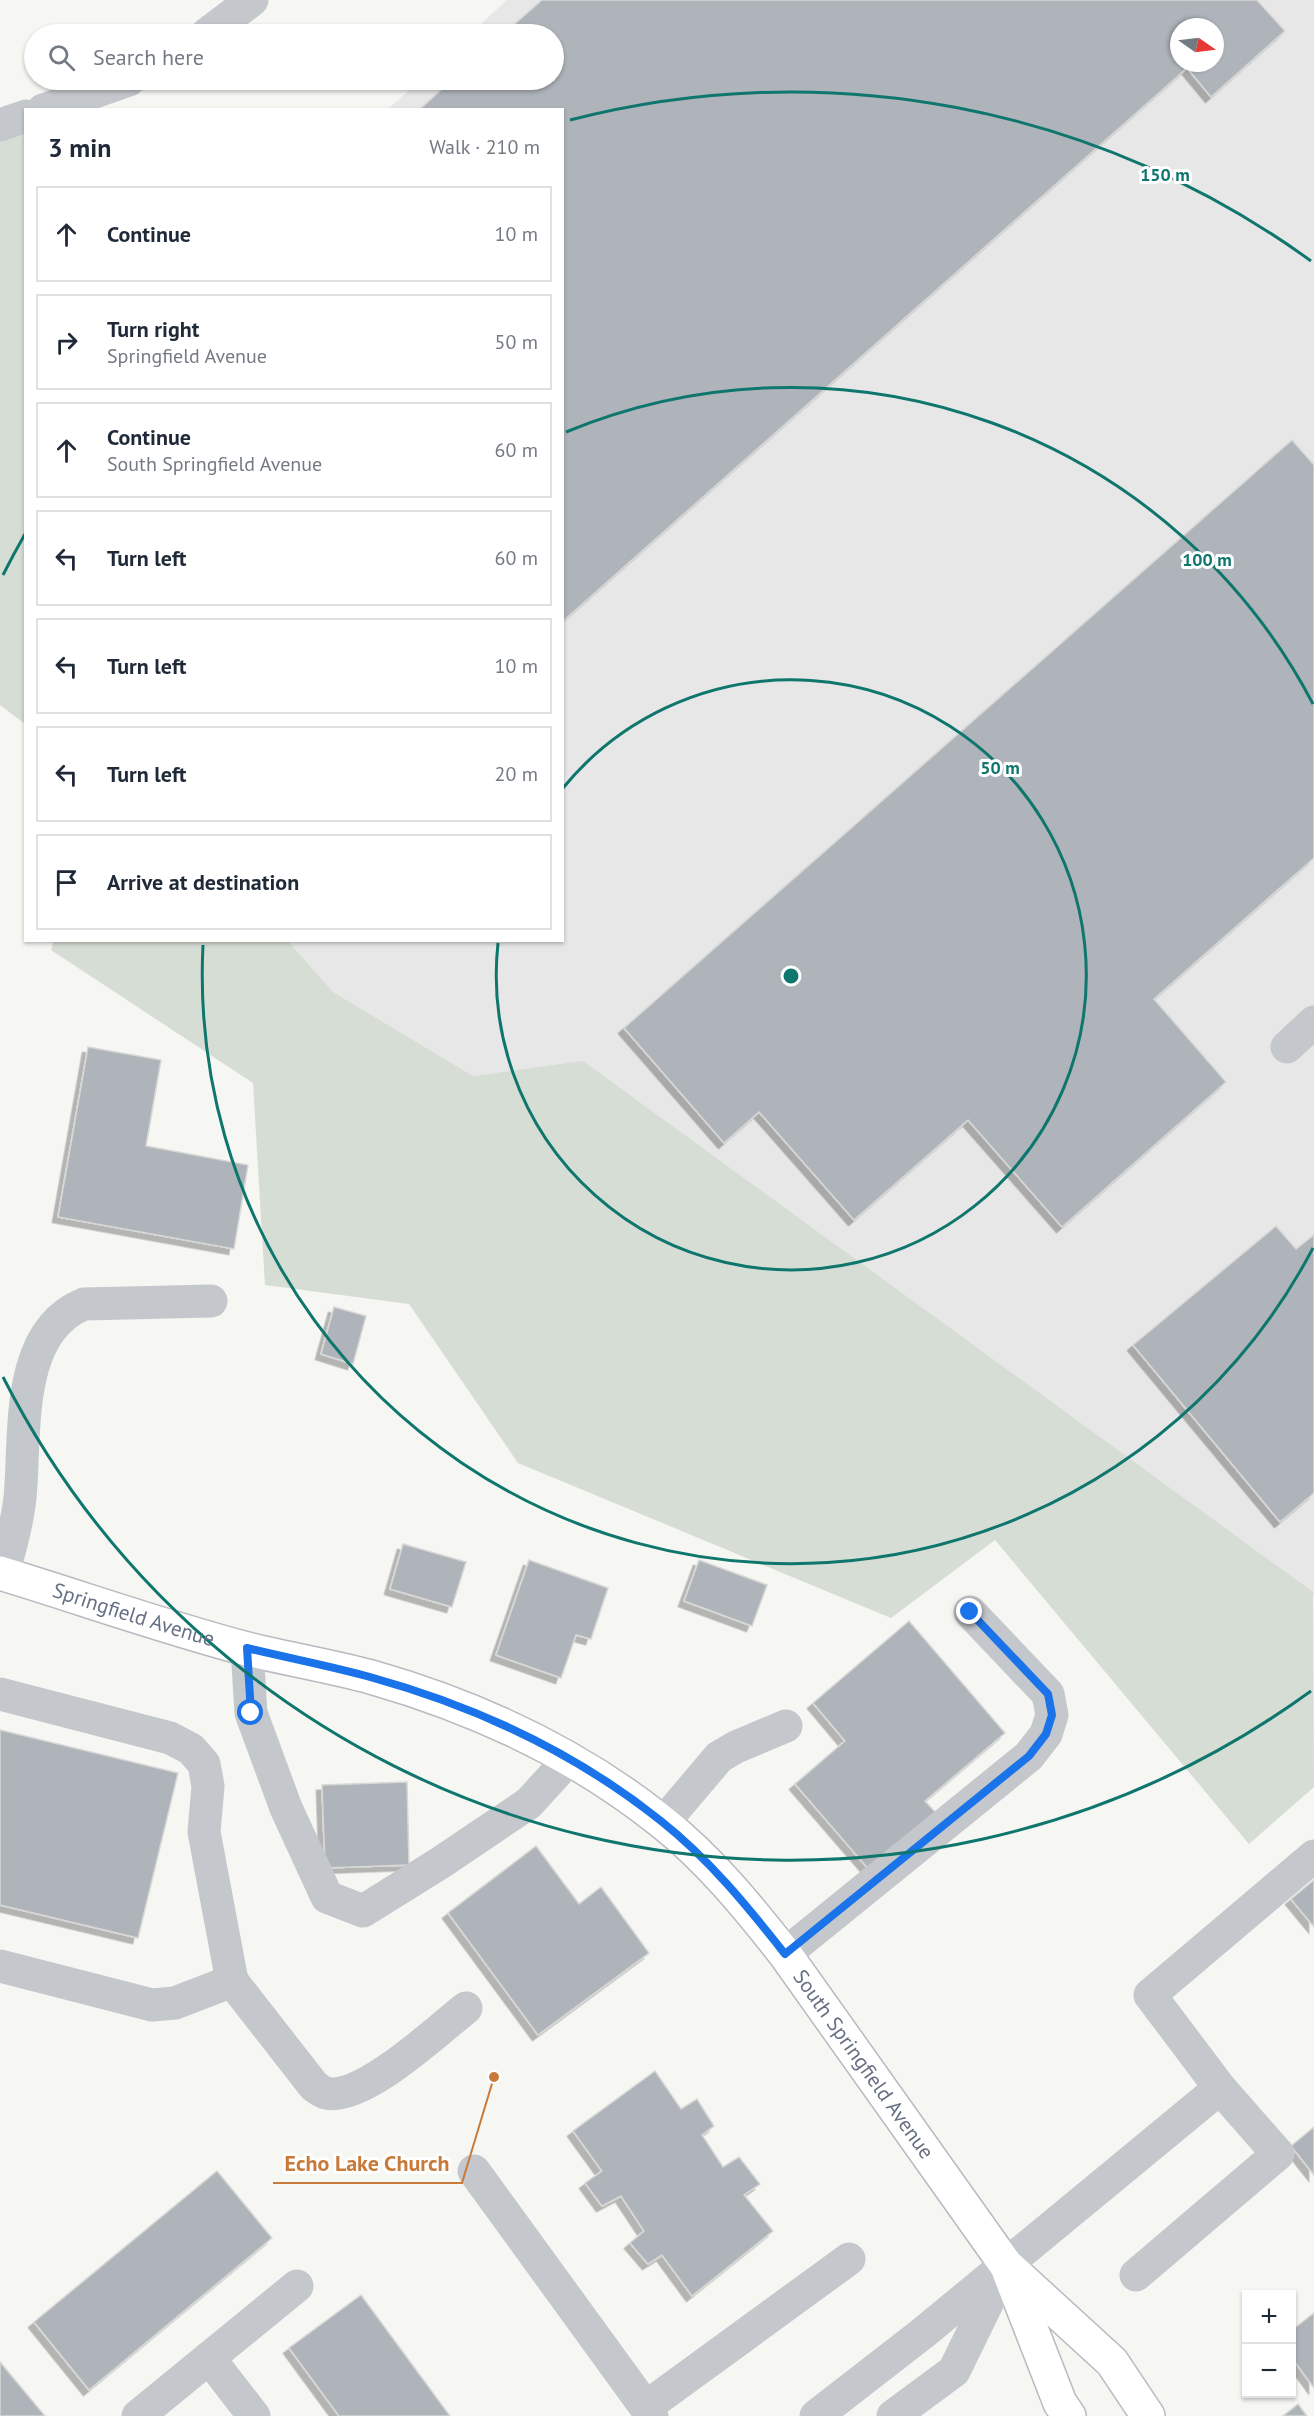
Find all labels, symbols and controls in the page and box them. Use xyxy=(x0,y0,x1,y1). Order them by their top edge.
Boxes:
north arrow xyxy=(1170,18,1224,72)
search box xyxy=(24,24,564,90)
icon: search xyxy=(45,41,78,74)
text: Search here xyxy=(93,43,204,71)
text: 3 min xyxy=(48,131,111,164)
text: Walk · 210 m xyxy=(429,134,540,160)
text: 150 m xyxy=(1140,163,1190,186)
icon: ahead xyxy=(50,218,83,251)
text: Continue xyxy=(107,220,191,248)
text: 10 m xyxy=(495,221,538,247)
text: Turn right xyxy=(107,315,199,343)
icon: right xyxy=(50,326,83,359)
text: 50 m xyxy=(495,329,538,355)
text: Springfield Avenue xyxy=(107,343,267,369)
text: Continue xyxy=(107,423,191,451)
icon: ahead xyxy=(50,434,83,467)
text: 60 m xyxy=(495,437,538,463)
text: South Springfield Avenue xyxy=(107,451,322,477)
icon: left xyxy=(50,542,83,575)
text: Turn left xyxy=(107,544,187,572)
text: 60 m xyxy=(495,545,538,571)
text: 100 m xyxy=(1182,548,1232,571)
icon: left xyxy=(50,650,83,683)
text: Turn left xyxy=(107,652,187,680)
text: 10 m xyxy=(495,653,538,679)
text: 50 m xyxy=(980,756,1020,779)
icon: left xyxy=(50,758,83,791)
text: Turn left xyxy=(107,760,187,788)
text: 20 m xyxy=(495,761,538,787)
icon: arrive xyxy=(50,866,83,899)
text: Arrive at destination xyxy=(107,868,299,896)
centre of rings xyxy=(781,966,801,986)
street label: Springfield Avenue xyxy=(49,1576,218,1652)
route end xyxy=(956,1598,982,1624)
route start xyxy=(237,1699,263,1725)
street label: South Springfield Avenue xyxy=(787,1964,940,2164)
callout: Echo Lake Church xyxy=(273,2143,462,2183)
text: Echo Lake Church xyxy=(285,2149,449,2177)
map controls xyxy=(1242,2290,1296,2398)
button: + xyxy=(1242,2290,1296,2344)
button: − xyxy=(1242,2344,1296,2398)

